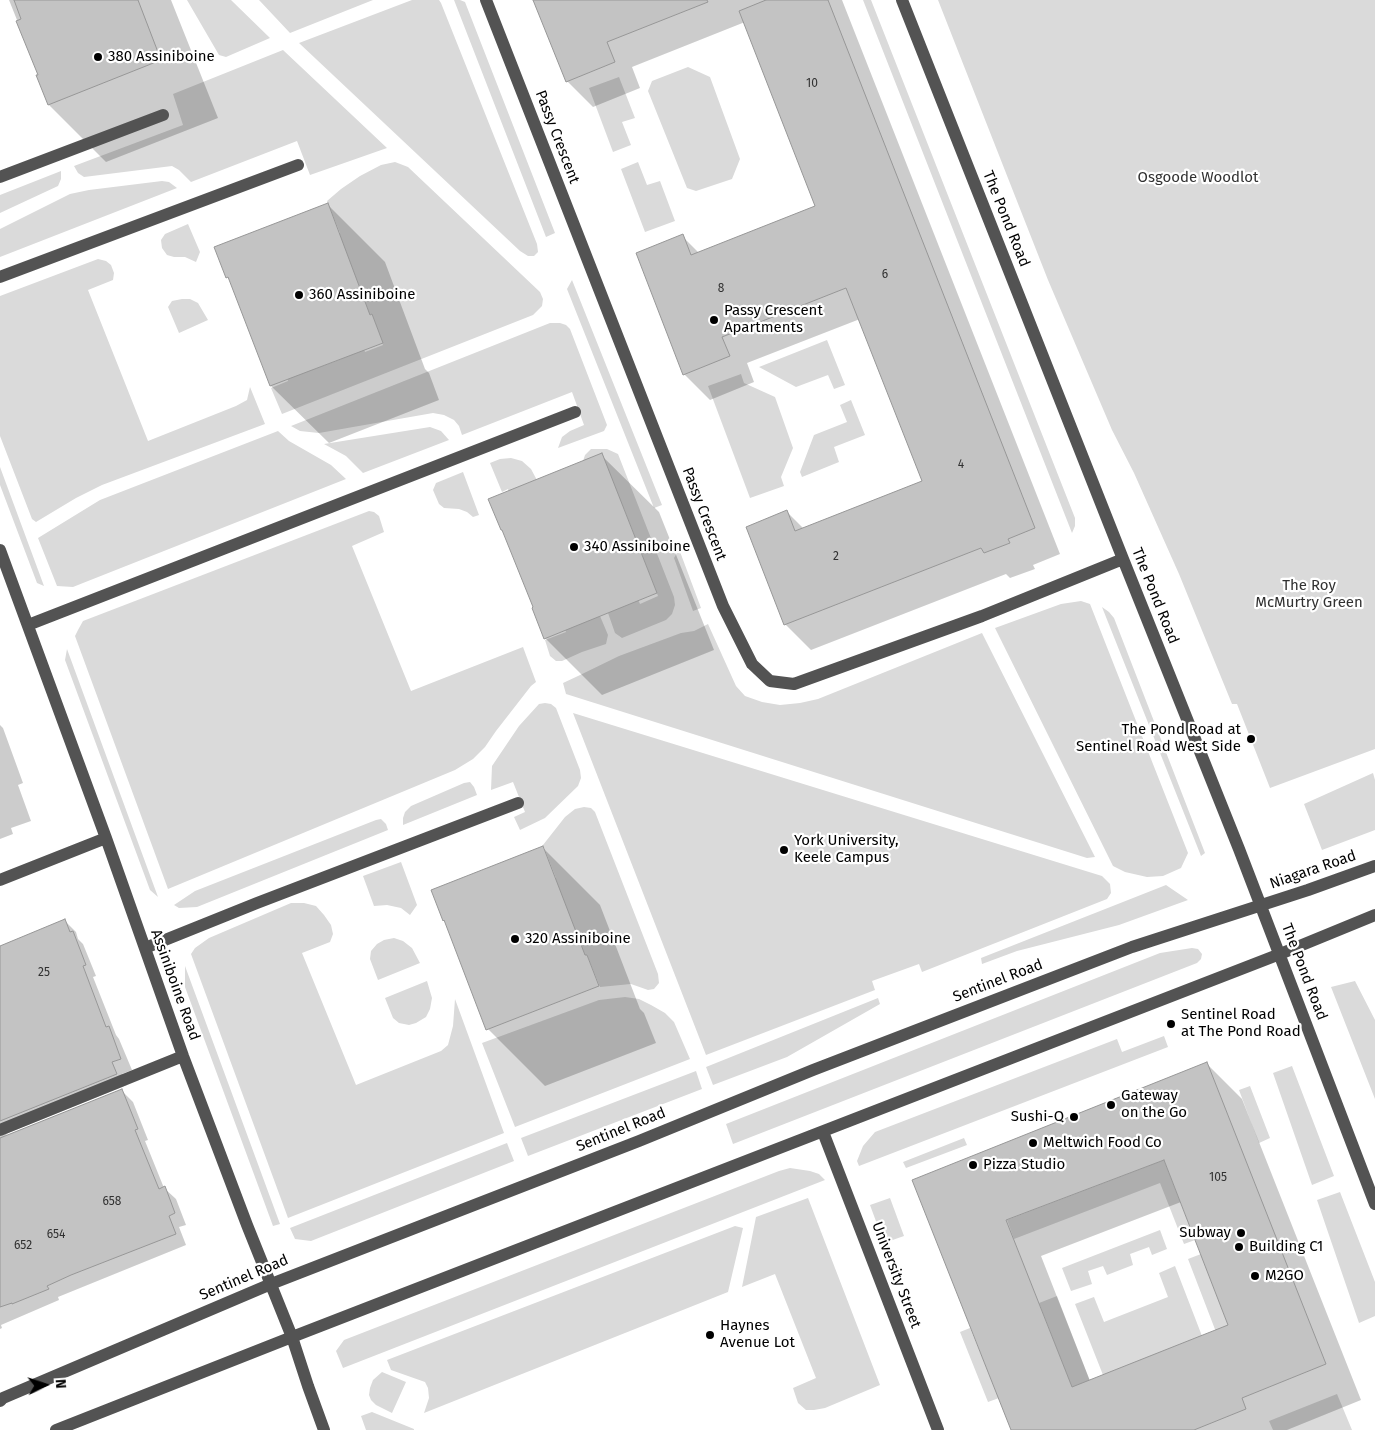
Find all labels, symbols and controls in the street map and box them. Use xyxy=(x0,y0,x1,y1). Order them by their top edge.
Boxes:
place label: 380 Assiniboine xyxy=(108,48,215,66)
marker: 380 Assiniboine xyxy=(92,51,104,63)
house number: 10 xyxy=(806,77,818,91)
street label: Passy Crescent xyxy=(531,88,583,186)
street label: The Pond Road xyxy=(979,168,1033,270)
park label: Osgoode Woodlot xyxy=(1138,169,1258,187)
house number: 6 xyxy=(882,268,888,282)
house number: 8 xyxy=(718,282,724,296)
place label: 360 Assiniboine xyxy=(309,286,415,304)
marker: 360 Assiniboine xyxy=(293,289,305,301)
place label: Passy Crescent Apartments xyxy=(724,302,823,337)
marker: Passy Crescent Apartments xyxy=(708,314,720,326)
house number: 4 xyxy=(958,458,964,472)
street label: Passy Crescent xyxy=(678,465,730,563)
place label: 340 Assiniboine xyxy=(584,538,690,556)
marker: 340 Assiniboine xyxy=(568,541,580,553)
street label: The Pond Road xyxy=(1128,545,1182,647)
house number: 2 xyxy=(833,550,839,564)
park label: The Roy McMurtry Green xyxy=(1255,577,1363,612)
place label: The Pond Road at Sentinel Road West Side xyxy=(1076,721,1241,756)
marker: The Pond Road at Sentinel Road West Side xyxy=(1245,733,1257,745)
place label: York University, Keele Campus xyxy=(794,832,899,867)
marker: York University, Keele Campus xyxy=(778,844,790,856)
street label: Niagara Road xyxy=(1267,847,1359,893)
street label: The Pond Road xyxy=(1277,921,1331,1023)
street label: Assiniboine Road xyxy=(147,927,203,1043)
place label: 320 Assiniboine xyxy=(525,930,631,948)
marker: 320 Assiniboine xyxy=(509,933,521,945)
street label: Sentinel Road xyxy=(951,956,1045,1006)
house number: 25 xyxy=(38,966,50,980)
place label: Sentinel Road at The Pond Road xyxy=(1181,1006,1301,1041)
marker: Sentinel Road at The Pond Road xyxy=(1165,1018,1177,1030)
place label: Gateway on the Go xyxy=(1121,1087,1187,1122)
marker: Gateway on the Go xyxy=(1105,1099,1117,1111)
street label: Sentinel Road xyxy=(574,1104,668,1156)
place label: Sushi-Q xyxy=(1011,1108,1064,1126)
marker: Sushi-Q xyxy=(1068,1111,1080,1123)
place label: Meltwich Food Co xyxy=(1043,1134,1162,1152)
marker: Meltwich Food Co xyxy=(1027,1137,1039,1149)
place label: Pizza Studio xyxy=(983,1156,1065,1174)
marker: Pizza Studio xyxy=(967,1159,979,1171)
house number: 105 xyxy=(1209,1171,1227,1185)
house number: 658 xyxy=(103,1195,121,1209)
street label: University Street xyxy=(867,1219,925,1331)
place label: Subway xyxy=(1179,1224,1231,1242)
marker: Subway xyxy=(1235,1227,1247,1239)
house number: 654 xyxy=(47,1228,65,1242)
place label: Building C1 xyxy=(1249,1238,1323,1256)
house number: 652 xyxy=(14,1239,32,1253)
marker: Building C1 xyxy=(1233,1241,1245,1253)
street label: Sentinel Road xyxy=(197,1251,291,1305)
place label: M2GO xyxy=(1265,1267,1304,1285)
marker: M2GO xyxy=(1249,1270,1261,1282)
place label: Haynes Avenue Lot xyxy=(720,1317,795,1352)
marker: Haynes Avenue Lot xyxy=(704,1329,716,1341)
north arrow xyxy=(20,1360,70,1410)
text: N xyxy=(52,1379,69,1389)

